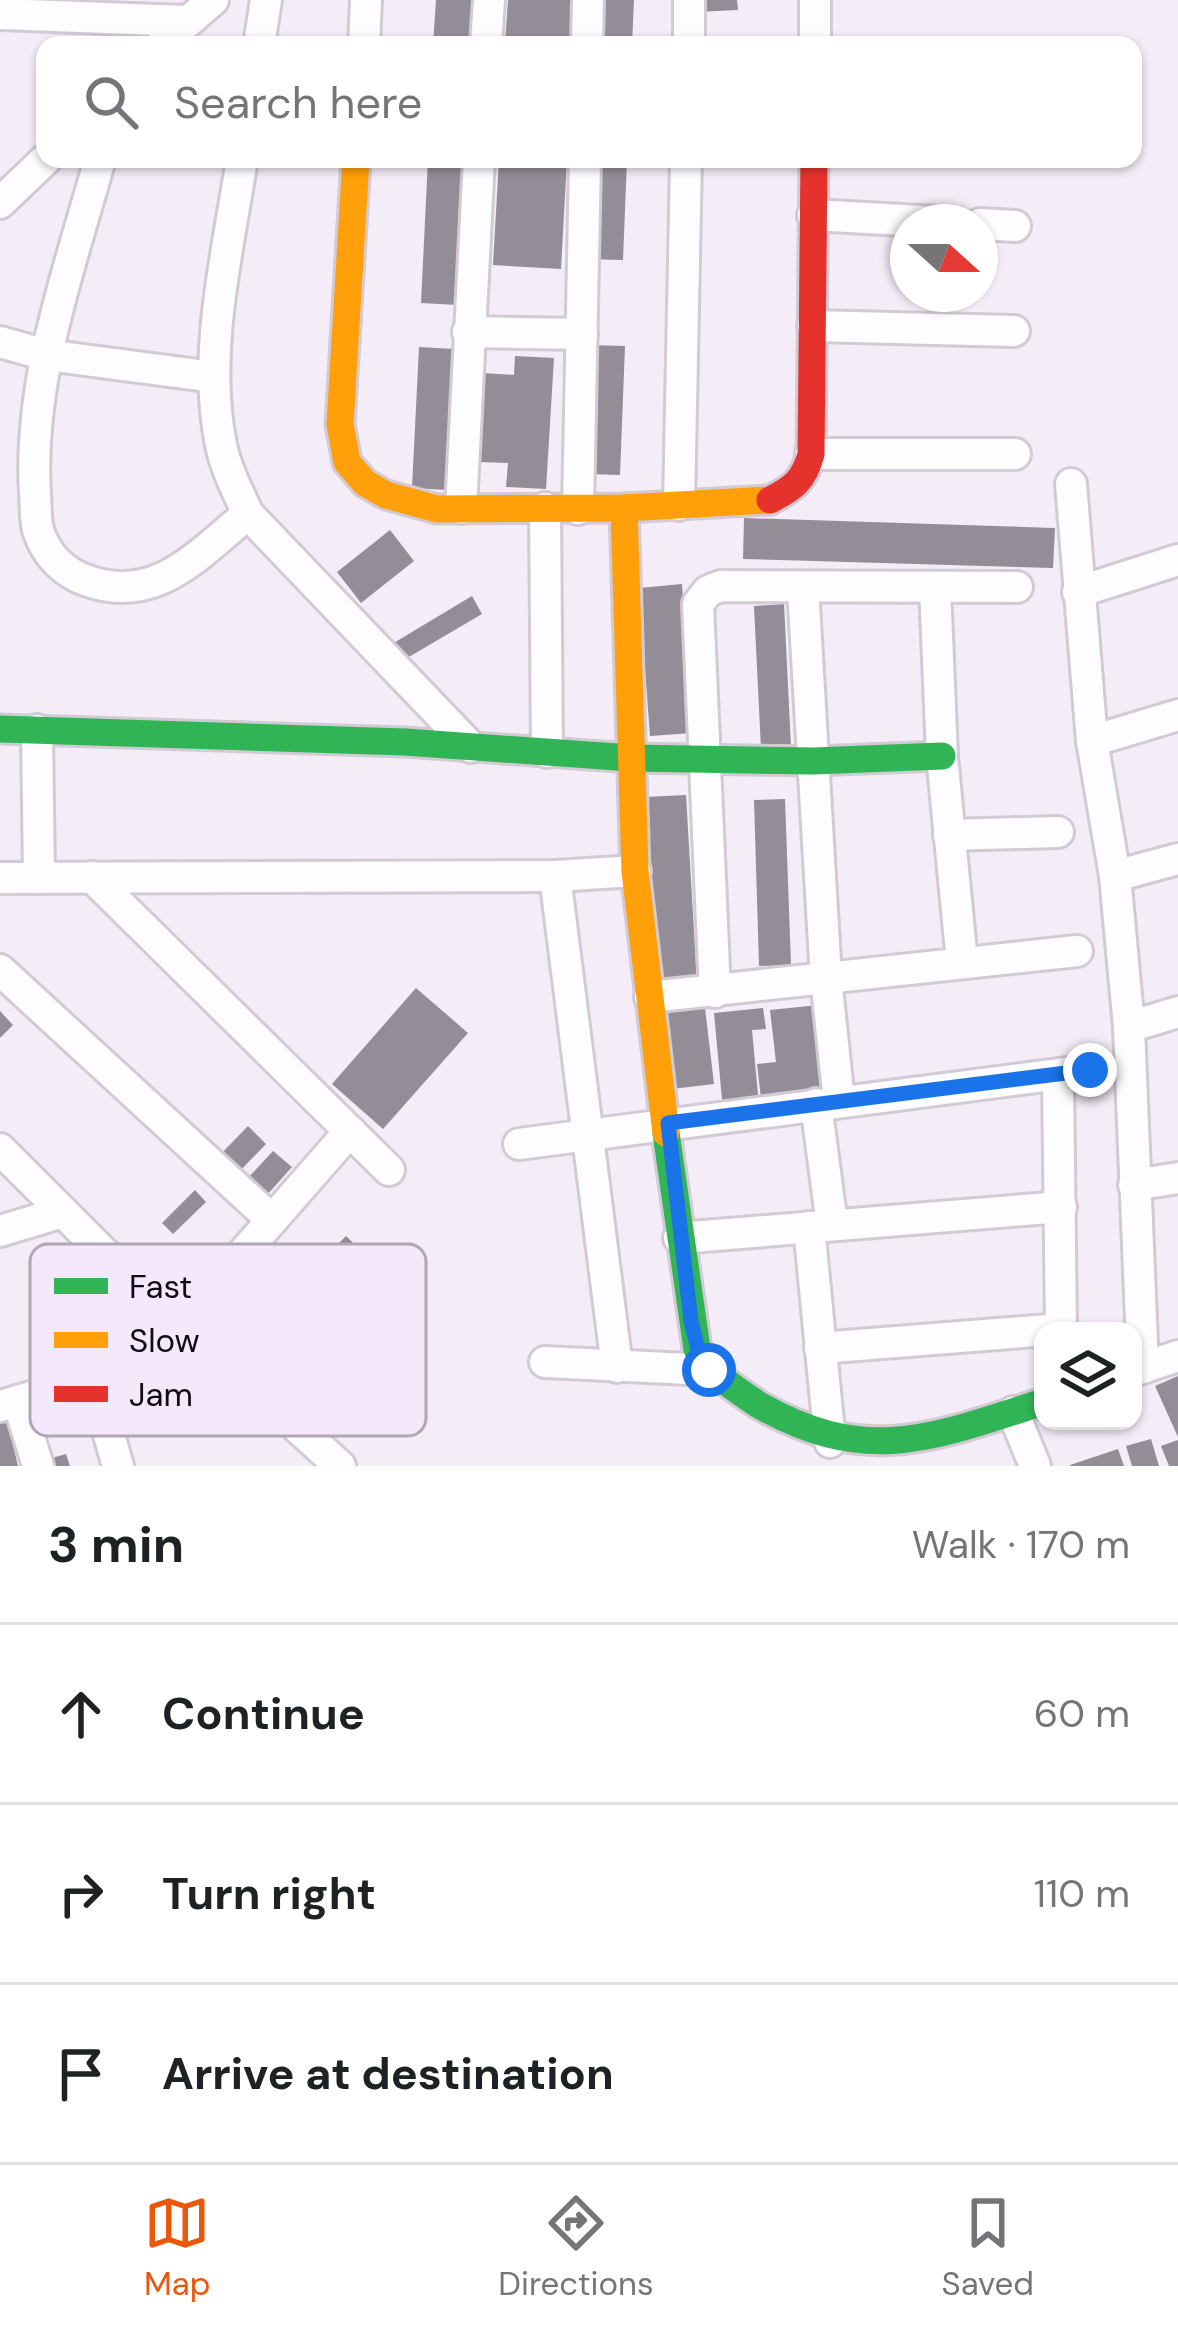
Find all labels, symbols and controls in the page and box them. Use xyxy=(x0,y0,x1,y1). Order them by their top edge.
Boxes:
search box xyxy=(36,36,1142,168)
icon: search xyxy=(78,69,144,135)
text: Search here xyxy=(174,73,422,132)
north arrow xyxy=(890,204,998,312)
route end xyxy=(1063,1043,1117,1097)
legend xyxy=(30,1244,426,1436)
text: Fast xyxy=(129,1265,192,1308)
text: Slow xyxy=(129,1319,200,1362)
map controls xyxy=(1034,1322,1142,1430)
button: layers xyxy=(1034,1322,1142,1430)
route start xyxy=(682,1343,736,1397)
text: Jam xyxy=(129,1373,193,1416)
text: 3 min xyxy=(48,1511,184,1578)
text: Walk · 170 m xyxy=(912,1519,1130,1570)
icon: ahead xyxy=(48,1681,114,1747)
text: Continue xyxy=(162,1684,365,1743)
text: 60 m xyxy=(1034,1688,1130,1739)
icon: right xyxy=(48,1861,114,1927)
text: Turn right xyxy=(162,1864,376,1923)
text: 110 m xyxy=(1034,1868,1130,1919)
icon: arrive xyxy=(48,2041,114,2107)
text: Arrive at destination xyxy=(162,2044,614,2103)
tab: Map xyxy=(144,2190,210,2305)
tab: Directions xyxy=(498,2190,654,2305)
tab: Saved xyxy=(942,2190,1034,2305)

